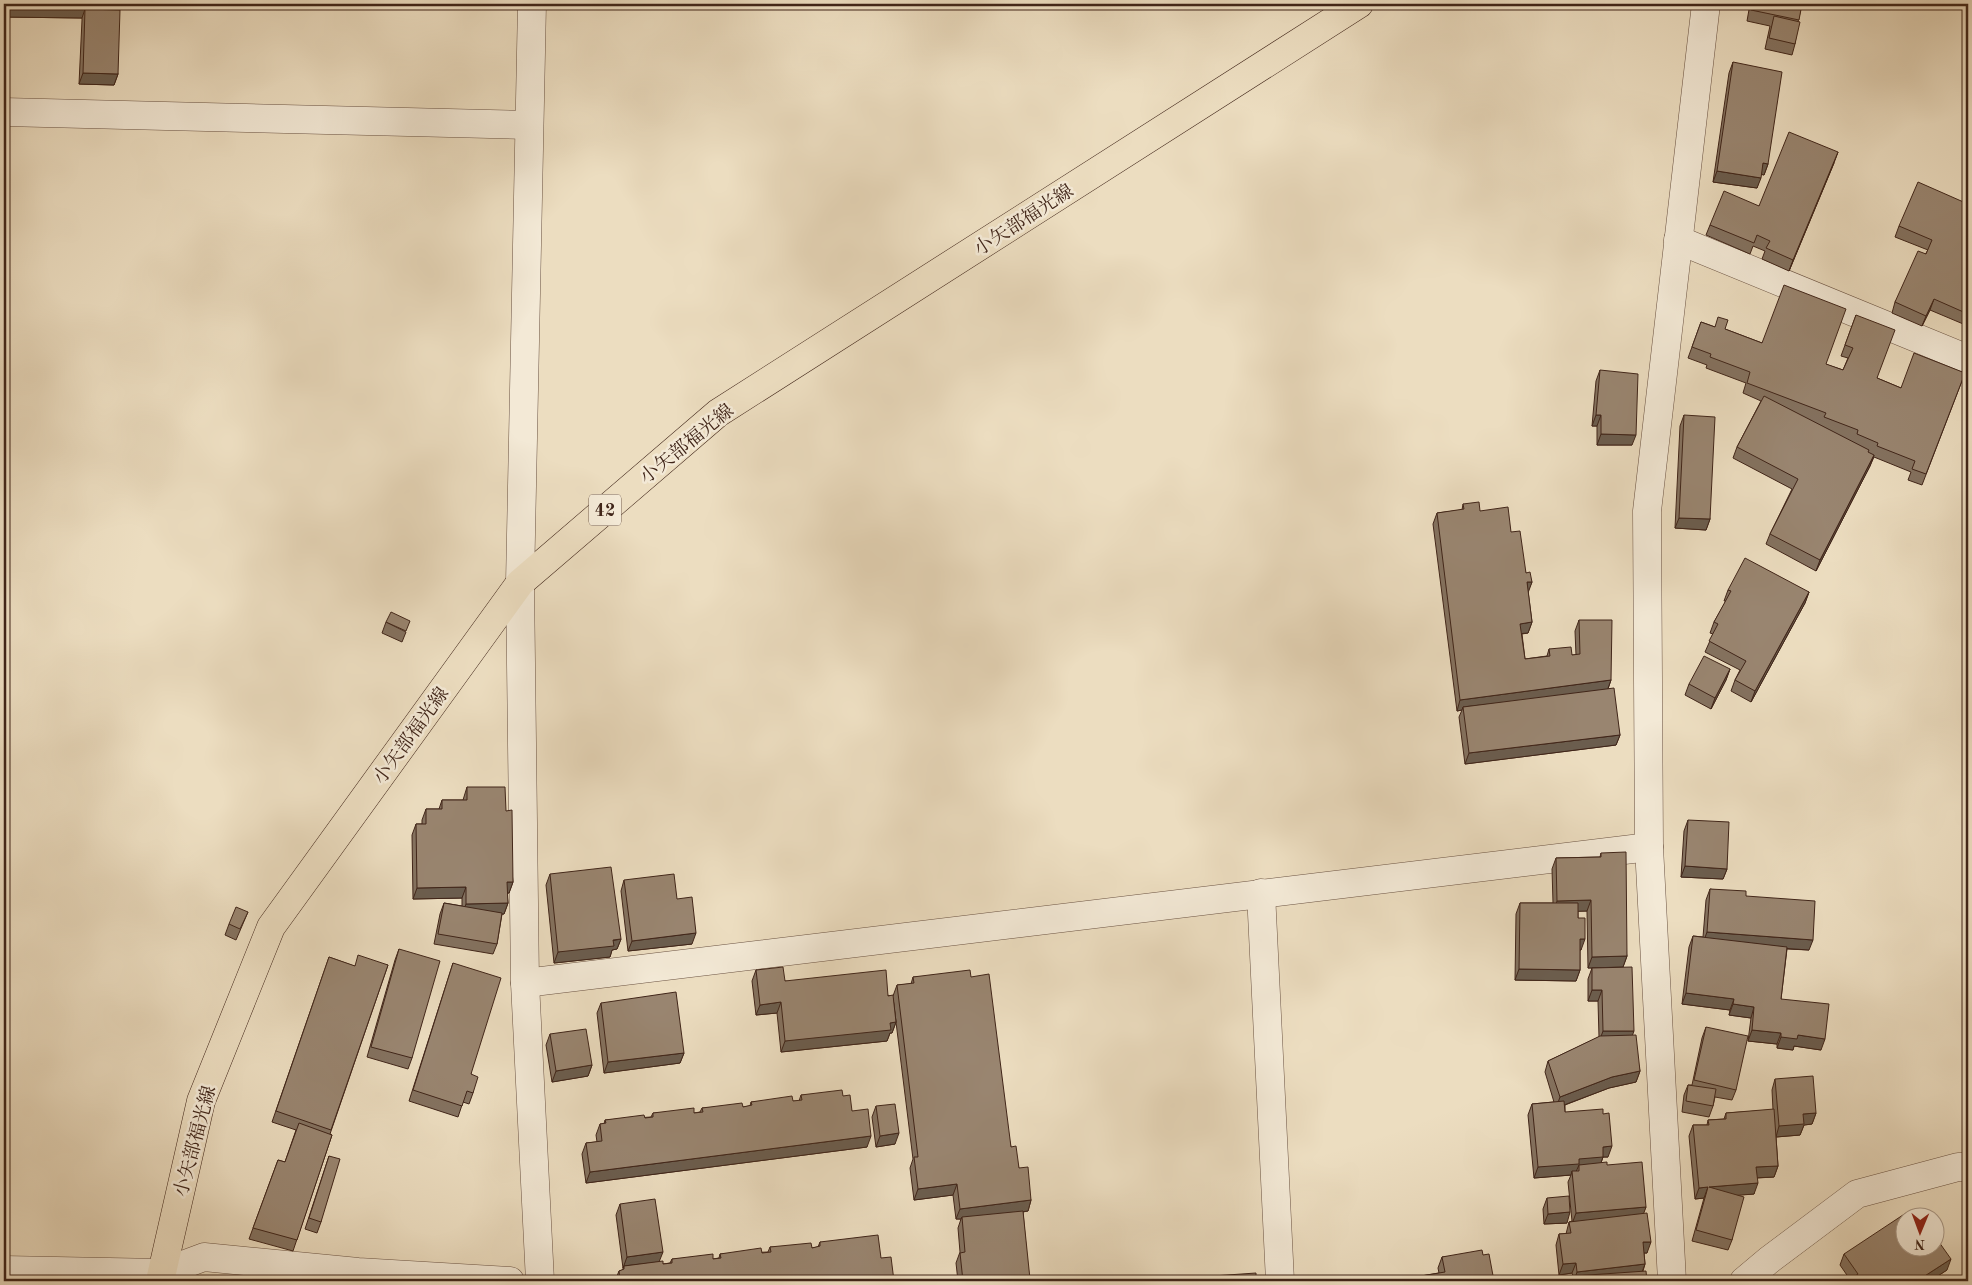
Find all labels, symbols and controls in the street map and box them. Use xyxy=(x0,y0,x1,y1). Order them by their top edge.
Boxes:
street label: 小矢部福光線 xyxy=(970,180,1077,260)
street label: 小矢部福光線 xyxy=(636,400,738,488)
road number: 42 xyxy=(589,494,621,526)
street label: 小矢部福光線 xyxy=(369,684,453,788)
street label: 小矢部福光線 xyxy=(171,1084,220,1199)
north arrow xyxy=(1894,1208,1944,1258)
text: N xyxy=(1914,1237,1925,1251)

